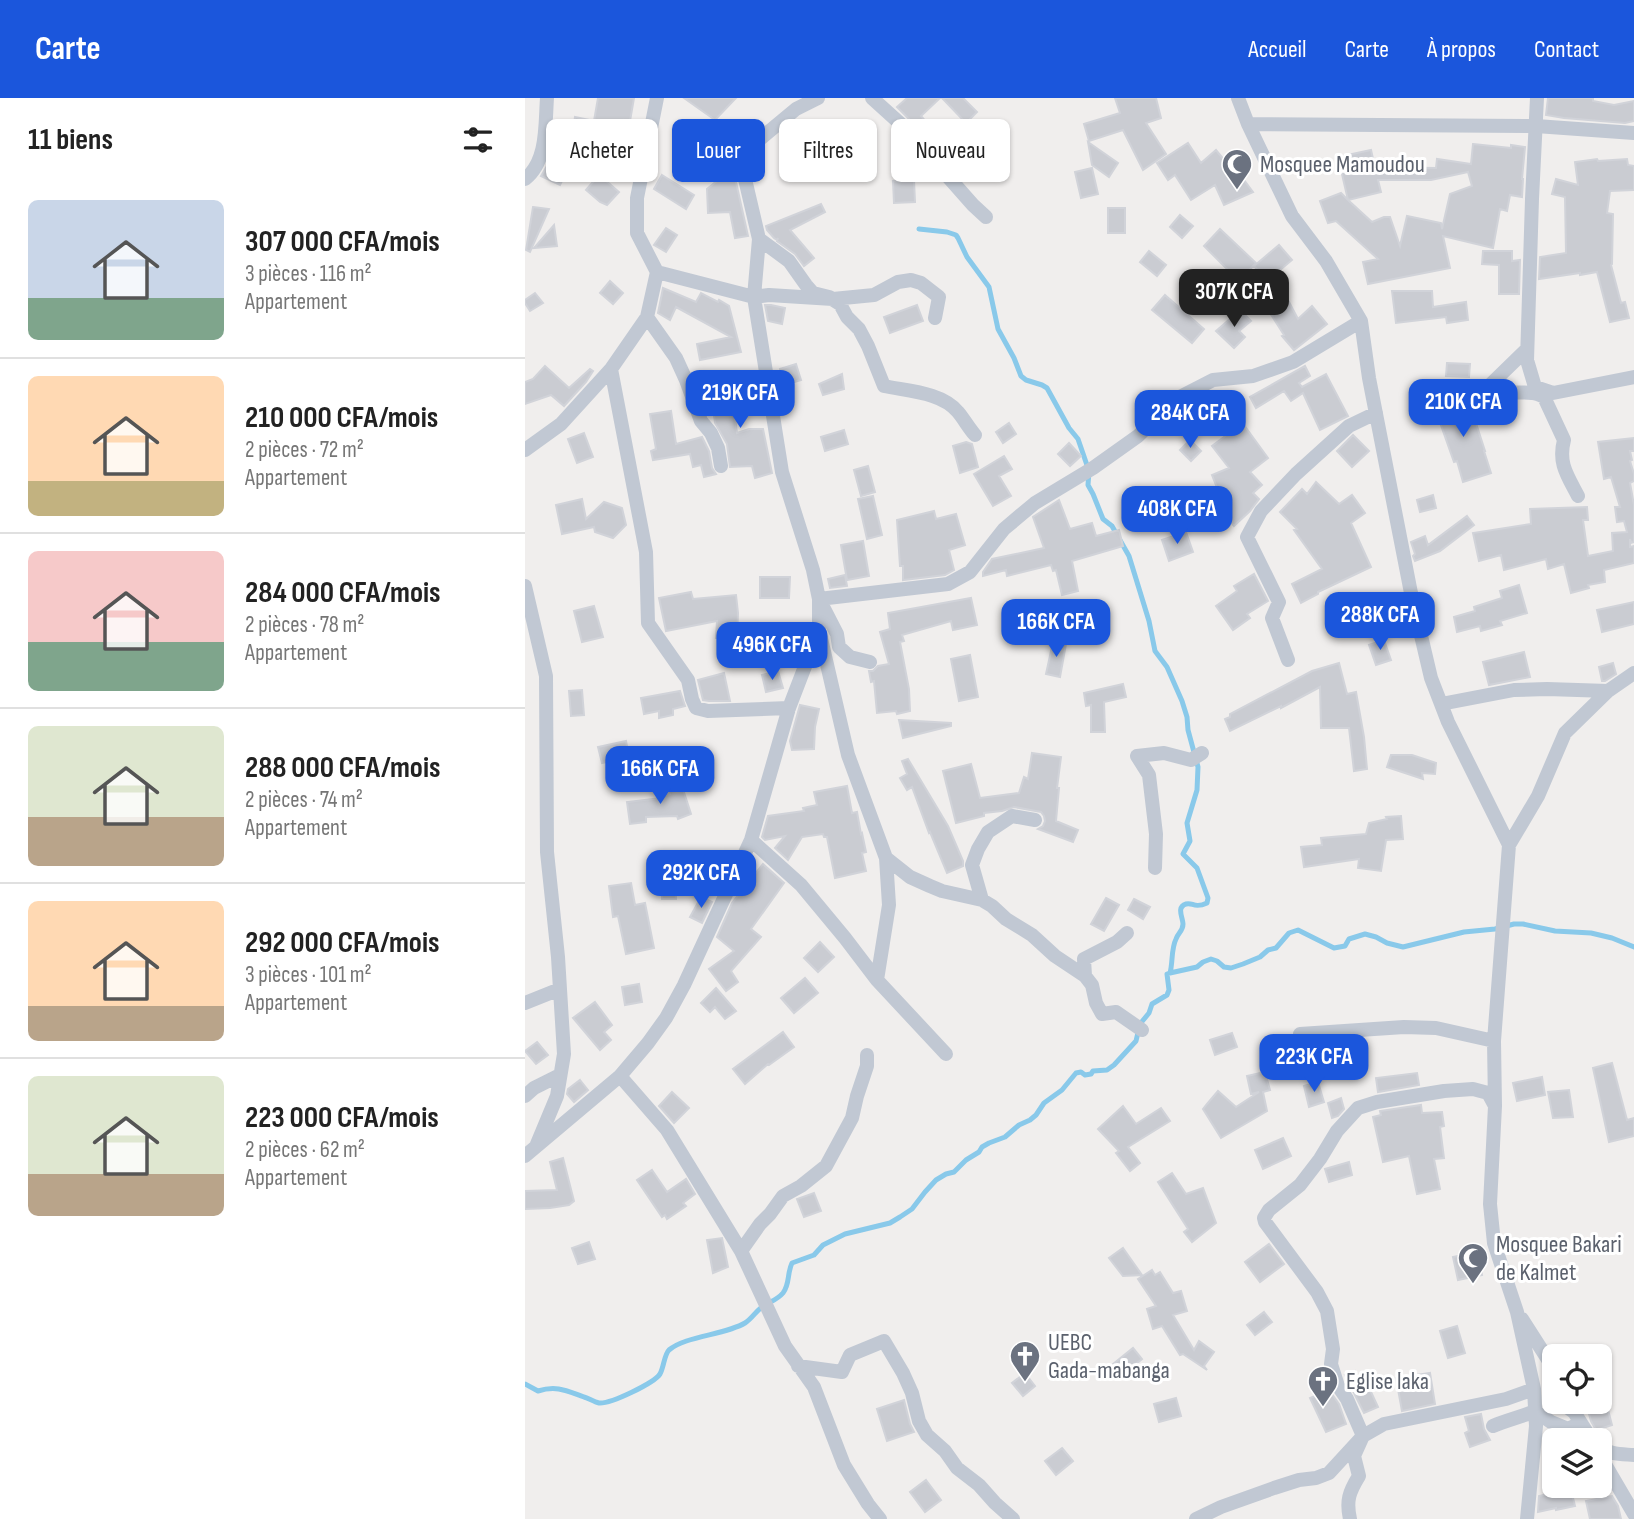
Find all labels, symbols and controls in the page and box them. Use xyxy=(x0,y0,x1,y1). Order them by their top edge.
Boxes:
text: Carte xyxy=(35,29,101,69)
text: Accueil xyxy=(1248,35,1307,64)
text: Carte xyxy=(1345,35,1389,64)
text: À propos xyxy=(1427,35,1496,64)
text: Contact xyxy=(1534,35,1599,64)
chip: Acheter xyxy=(546,119,658,182)
chip: Louer xyxy=(672,119,765,182)
chip: Filtres xyxy=(779,119,877,182)
chip: Nouveau xyxy=(891,119,1010,182)
icon: filters xyxy=(459,121,497,159)
text: 11 biens xyxy=(28,122,113,158)
mosque icon: Mosquee Mamoudou xyxy=(1220,147,1254,191)
place label: Mosquee Mamoudou xyxy=(1260,150,1425,179)
text: 307 000 CFA/mois xyxy=(245,224,440,260)
icon: home xyxy=(84,228,168,312)
text: 3 pièces · 116 m² xyxy=(245,260,372,288)
pin: 307K CFA xyxy=(1162,270,1306,329)
text: 307K CFA xyxy=(1195,278,1273,306)
text: Appartement xyxy=(245,288,347,316)
pin: 219K CFA xyxy=(668,370,812,430)
text: 219K CFA xyxy=(702,379,778,407)
pin: 210K CFA xyxy=(1391,380,1535,439)
text: 210K CFA xyxy=(1425,388,1501,416)
pin: 284K CFA xyxy=(1118,390,1262,450)
text: 284K CFA xyxy=(1151,399,1229,427)
text: 210 000 CFA/mois xyxy=(245,400,438,436)
icon: home xyxy=(84,404,168,488)
text: 2 pièces · 72 m² xyxy=(245,436,364,464)
text: Appartement xyxy=(245,464,347,492)
pin: 408K CFA xyxy=(1105,486,1249,546)
text: 408K CFA xyxy=(1137,495,1217,523)
text: 284 000 CFA/mois xyxy=(245,575,441,611)
icon: home xyxy=(84,579,168,663)
pin: 288K CFA xyxy=(1308,592,1452,652)
pin: 166K CFA xyxy=(984,600,1128,659)
text: 288K CFA xyxy=(1341,601,1419,629)
text: 166K CFA xyxy=(1017,608,1095,636)
text: 2 pièces · 78 m² xyxy=(245,611,364,639)
pin: 496K CFA xyxy=(700,622,844,682)
text: 496K CFA xyxy=(732,631,812,659)
text: Appartement xyxy=(245,639,347,667)
pin: 166K CFA xyxy=(588,746,732,806)
text: 288 000 CFA/mois xyxy=(245,750,441,786)
icon: home xyxy=(84,754,168,838)
text: 166K CFA xyxy=(621,755,699,783)
text: 2 pièces · 74 m² xyxy=(245,786,363,814)
text: Appartement xyxy=(245,814,347,842)
pin: 292K CFA xyxy=(629,850,773,910)
text: 292K CFA xyxy=(662,859,740,887)
text: 292 000 CFA/mois xyxy=(245,925,440,961)
icon: home xyxy=(84,929,168,1013)
text: 3 pièces · 101 m² xyxy=(245,961,372,989)
text: Appartement xyxy=(245,989,347,1017)
pin: 223K CFA xyxy=(1242,1034,1386,1094)
text: 223K CFA xyxy=(1275,1043,1353,1071)
text: 223 000 CFA/mois xyxy=(245,1100,439,1136)
icon: home xyxy=(84,1104,168,1188)
text: 2 pièces · 62 m² xyxy=(245,1136,365,1164)
text: Appartement xyxy=(245,1164,347,1192)
place label: Mosquee Bakari de Kalmet xyxy=(1496,1230,1622,1287)
mosque icon: Mosquee Bakari de Kalmet xyxy=(1456,1241,1490,1285)
place label: UEBC Gada-mabanga xyxy=(1048,1328,1170,1385)
church icon: UEBC Gada-mabanga xyxy=(1008,1339,1042,1383)
map controls xyxy=(1542,1344,1612,1498)
button: locate xyxy=(1542,1344,1612,1414)
church icon: Eglise laka xyxy=(1306,1364,1340,1408)
place label: Eglise laka xyxy=(1346,1367,1429,1396)
button: layers xyxy=(1542,1428,1612,1498)

